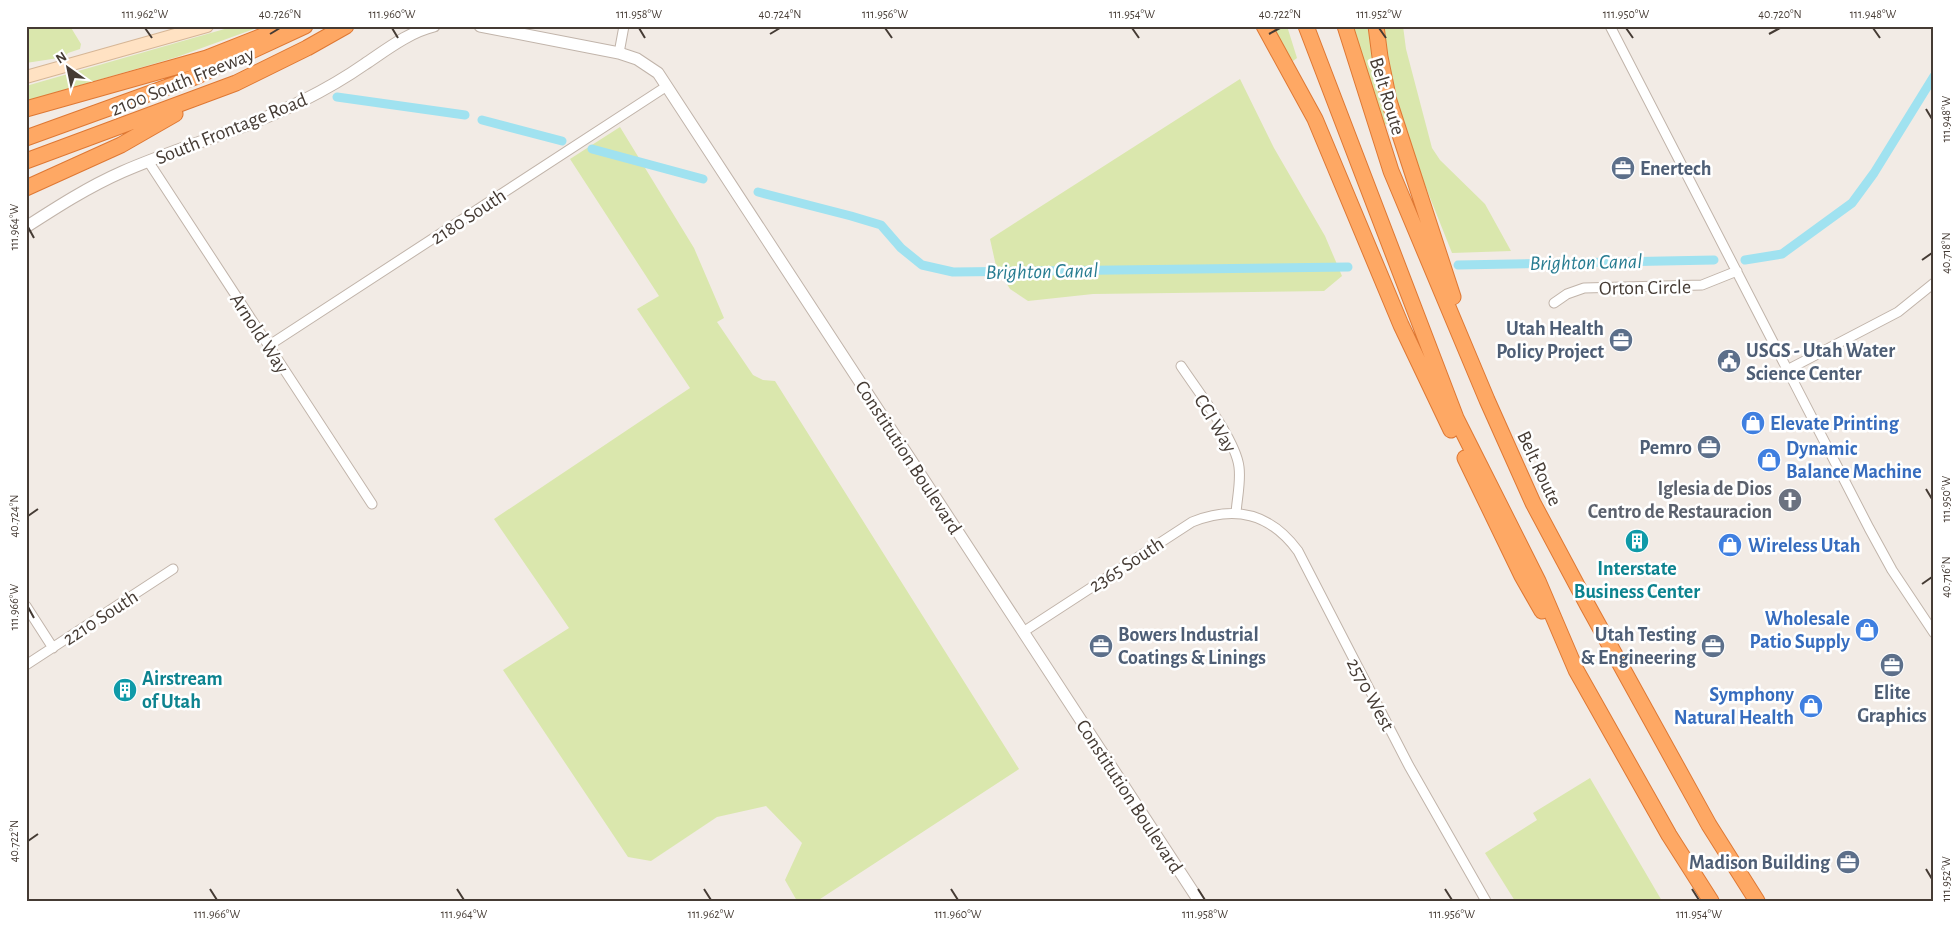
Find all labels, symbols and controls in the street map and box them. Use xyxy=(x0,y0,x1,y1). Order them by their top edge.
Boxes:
text: 111.962°W xyxy=(122,8,168,20)
text: 40.726°N xyxy=(259,8,301,20)
text: 111.960°W xyxy=(368,8,416,20)
text: 111.958°W xyxy=(616,8,662,20)
text: 40.724°N xyxy=(759,8,801,20)
text: 111.956°W xyxy=(862,8,908,20)
text: 111.954°W xyxy=(1109,8,1155,20)
text: 40.722°N xyxy=(1259,8,1301,20)
text: 111.952°W xyxy=(1356,8,1402,20)
text: 111.950°W xyxy=(1603,8,1650,20)
text: 40.720°N xyxy=(1758,8,1802,20)
text: 111.948°W xyxy=(1850,8,1897,20)
north arrow xyxy=(42,42,92,92)
street label: 2100 South Freeway xyxy=(108,44,257,120)
text: N xyxy=(54,49,69,66)
street label: Belt Route xyxy=(1366,55,1408,138)
street label: South Frontage Road xyxy=(153,89,310,168)
text: 111.948°W xyxy=(1940,95,1952,142)
office icon: Enertech xyxy=(1610,155,1636,181)
place label: Enertech xyxy=(1640,159,1711,179)
street label: 2180 South xyxy=(427,185,510,248)
text: 111.964°W xyxy=(8,203,20,250)
text: 40.718°N xyxy=(1940,232,1952,274)
water label: Brighton Canal xyxy=(1529,251,1643,274)
water label: Brighton Canal xyxy=(985,260,1099,283)
street label: Orton Circle xyxy=(1599,277,1691,299)
street label: Arnold Way xyxy=(226,290,293,377)
place label: Utah Health Policy Project xyxy=(1496,319,1604,362)
office icon: Utah Health Policy Project xyxy=(1608,327,1634,353)
place label: USGS - Utah Water Science Center xyxy=(1746,341,1895,384)
public building icon: USGS - Utah Water Science Center xyxy=(1716,348,1742,374)
street label: Constitution Boulevard xyxy=(851,377,965,538)
street label: CCI Way xyxy=(1190,391,1240,456)
shop icon: Elevate Printing xyxy=(1740,410,1766,436)
place label: Elevate Printing xyxy=(1770,414,1900,434)
street label: Belt Route xyxy=(1513,428,1565,509)
office icon: Pemro xyxy=(1696,434,1722,460)
place label: Pemro xyxy=(1639,438,1692,458)
place label: Dynamic Balance Machine xyxy=(1786,439,1922,482)
shop icon: Dynamic Balance Machine xyxy=(1756,447,1782,473)
text: 111.950°W xyxy=(1940,475,1952,522)
place label: Iglesia de Dios Centro de Restauracion xyxy=(1588,479,1772,522)
church icon: Iglesia de Dios Centro de Restauracion xyxy=(1777,487,1803,513)
text: 40.724°N xyxy=(8,495,20,537)
building icon: Interstate Business Center xyxy=(1624,528,1650,554)
shop icon: Wireless Utah xyxy=(1717,532,1743,558)
street label: 2365 South xyxy=(1086,534,1167,596)
place label: Wireless Utah xyxy=(1748,536,1860,556)
text: 40.716°N xyxy=(1940,556,1952,598)
place label: Interstate Business Center xyxy=(1574,559,1700,602)
text: 111.966°W xyxy=(8,583,20,630)
street label: 2210 South xyxy=(60,586,142,649)
place label: Wholesale Patio Supply xyxy=(1750,609,1850,652)
shop icon: Wholesale Patio Supply xyxy=(1854,617,1880,643)
place label: Bowers Industrial Coatings & Linings xyxy=(1118,625,1266,668)
place label: Utah Testing & Engineering xyxy=(1581,625,1697,668)
office icon: Bowers Industrial Coatings & Linings xyxy=(1088,633,1114,659)
office icon: Utah Testing & Engineering xyxy=(1700,633,1726,659)
office icon: Elite Graphics xyxy=(1879,652,1905,678)
street label: 2570 West xyxy=(1343,655,1398,735)
place label: Airstream of Utah xyxy=(142,669,223,712)
building icon: Airstream of Utah xyxy=(112,677,138,703)
place label: Elite Graphics xyxy=(1857,683,1927,726)
place label: Symphony Natural Health xyxy=(1674,685,1794,728)
shop icon: Symphony Natural Health xyxy=(1798,693,1824,719)
street label: Constitution Boulevard xyxy=(1072,716,1186,877)
text: 40.722°N xyxy=(8,820,20,862)
office icon: Madison Building xyxy=(1835,849,1861,875)
place label: Madison Building xyxy=(1689,853,1831,873)
text: 111.952°W xyxy=(1940,856,1952,902)
text: 111.966°W xyxy=(194,908,241,920)
text: 111.964°W xyxy=(441,908,488,920)
text: 111.962°W xyxy=(688,908,734,920)
text: 111.960°W xyxy=(934,908,982,920)
text: 111.958°W xyxy=(1182,908,1228,920)
text: 111.956°W xyxy=(1429,908,1475,920)
text: 111.954°W xyxy=(1676,908,1722,920)

